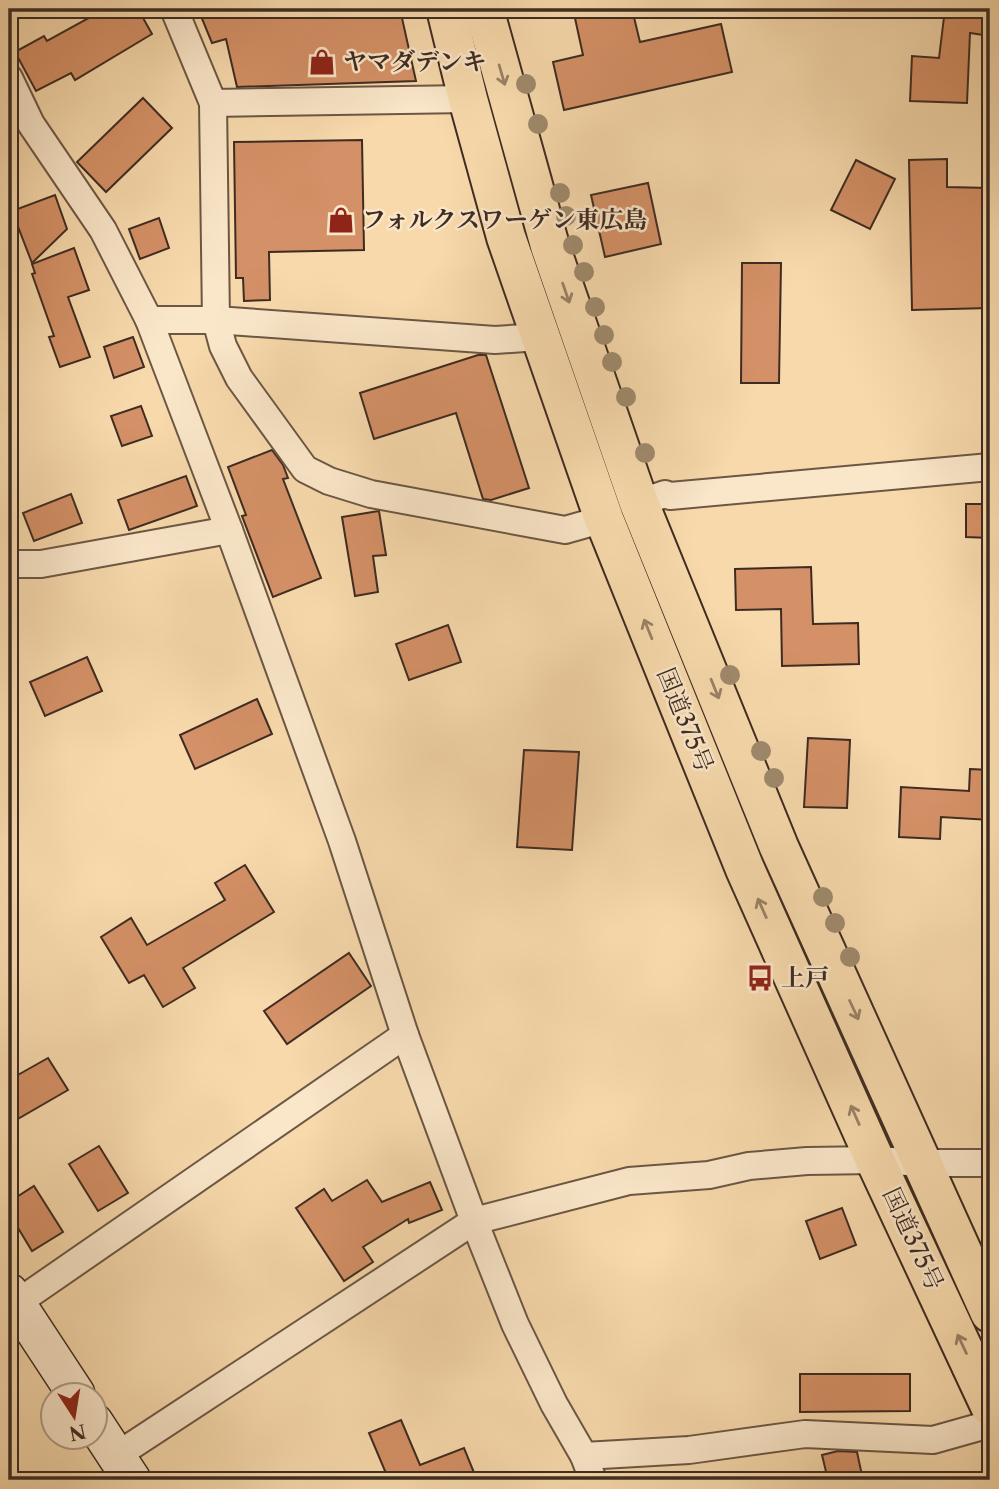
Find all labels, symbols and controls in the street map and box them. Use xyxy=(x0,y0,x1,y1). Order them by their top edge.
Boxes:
shop icon: ヤマダデンキ xyxy=(307,47,337,77)
place label: ヤマダデンキ xyxy=(343,47,487,76)
one-way arrow xyxy=(496,63,509,85)
shop icon: フォルクスワーゲン東広島 xyxy=(326,205,356,235)
place label: フォルクスワーゲン東広島 xyxy=(362,205,648,234)
one-way arrow xyxy=(561,281,573,303)
one-way arrow xyxy=(641,619,654,640)
street label: 国道375号 xyxy=(651,663,720,776)
one-way arrow xyxy=(709,678,722,700)
one-way arrow xyxy=(755,897,768,919)
bus stop icon: 上戸 xyxy=(745,963,775,993)
place label: 上戸 xyxy=(781,963,829,992)
one-way arrow xyxy=(848,999,861,1020)
one-way arrow xyxy=(848,1105,862,1126)
street label: 国道375号 xyxy=(877,1183,950,1295)
one-way arrow xyxy=(954,1334,968,1355)
north arrow xyxy=(38,1380,108,1450)
text: N xyxy=(67,1419,88,1445)

